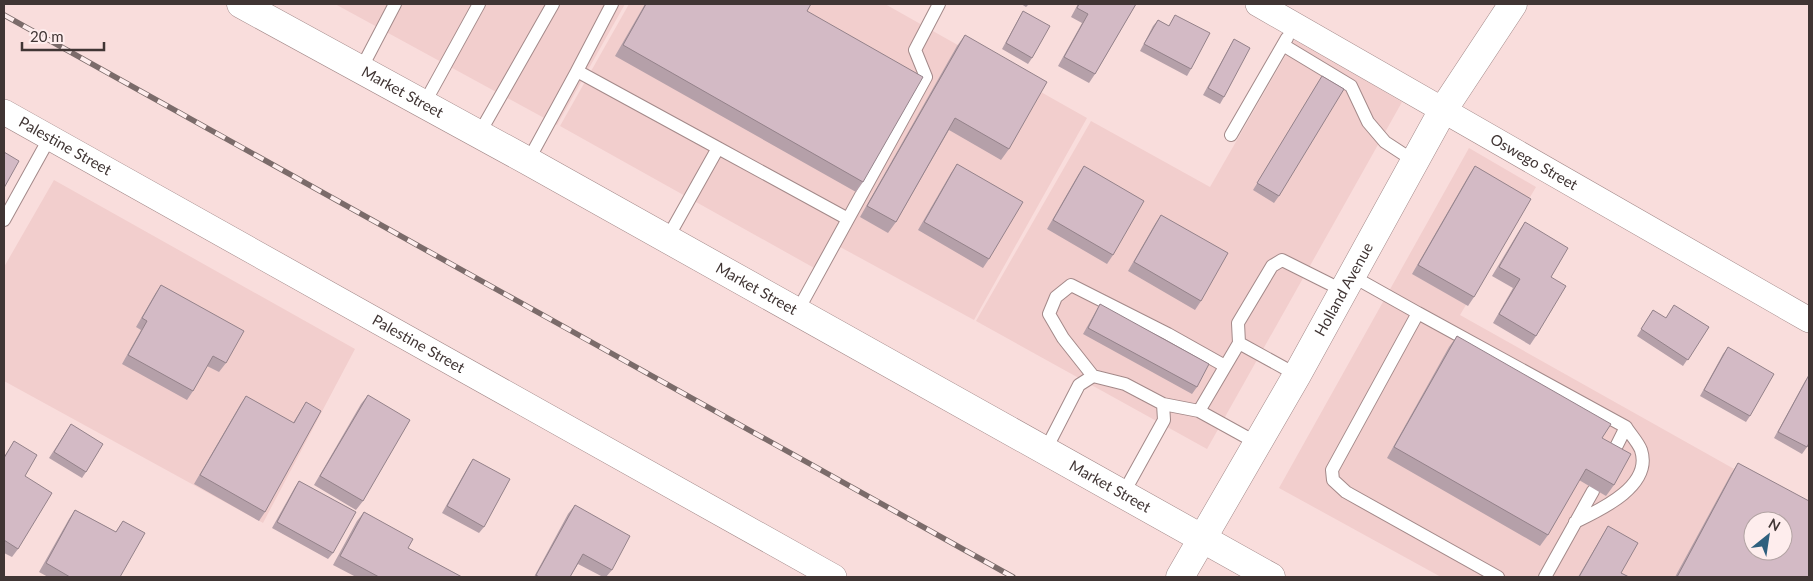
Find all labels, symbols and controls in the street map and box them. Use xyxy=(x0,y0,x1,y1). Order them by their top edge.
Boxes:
scale bar xyxy=(22,20,105,52)
text: 20 m xyxy=(30,27,64,45)
street label: Market Street xyxy=(359,62,447,121)
street label: Palestine Street xyxy=(16,112,115,179)
street label: Oswego Street xyxy=(1488,129,1582,194)
street label: Holland Avenue xyxy=(1310,239,1376,339)
street label: Market Street xyxy=(713,258,801,318)
street label: Palestine Street xyxy=(369,310,469,377)
street label: Market Street xyxy=(1066,456,1155,516)
north arrow xyxy=(1743,511,1793,561)
text: N xyxy=(1766,514,1784,534)

